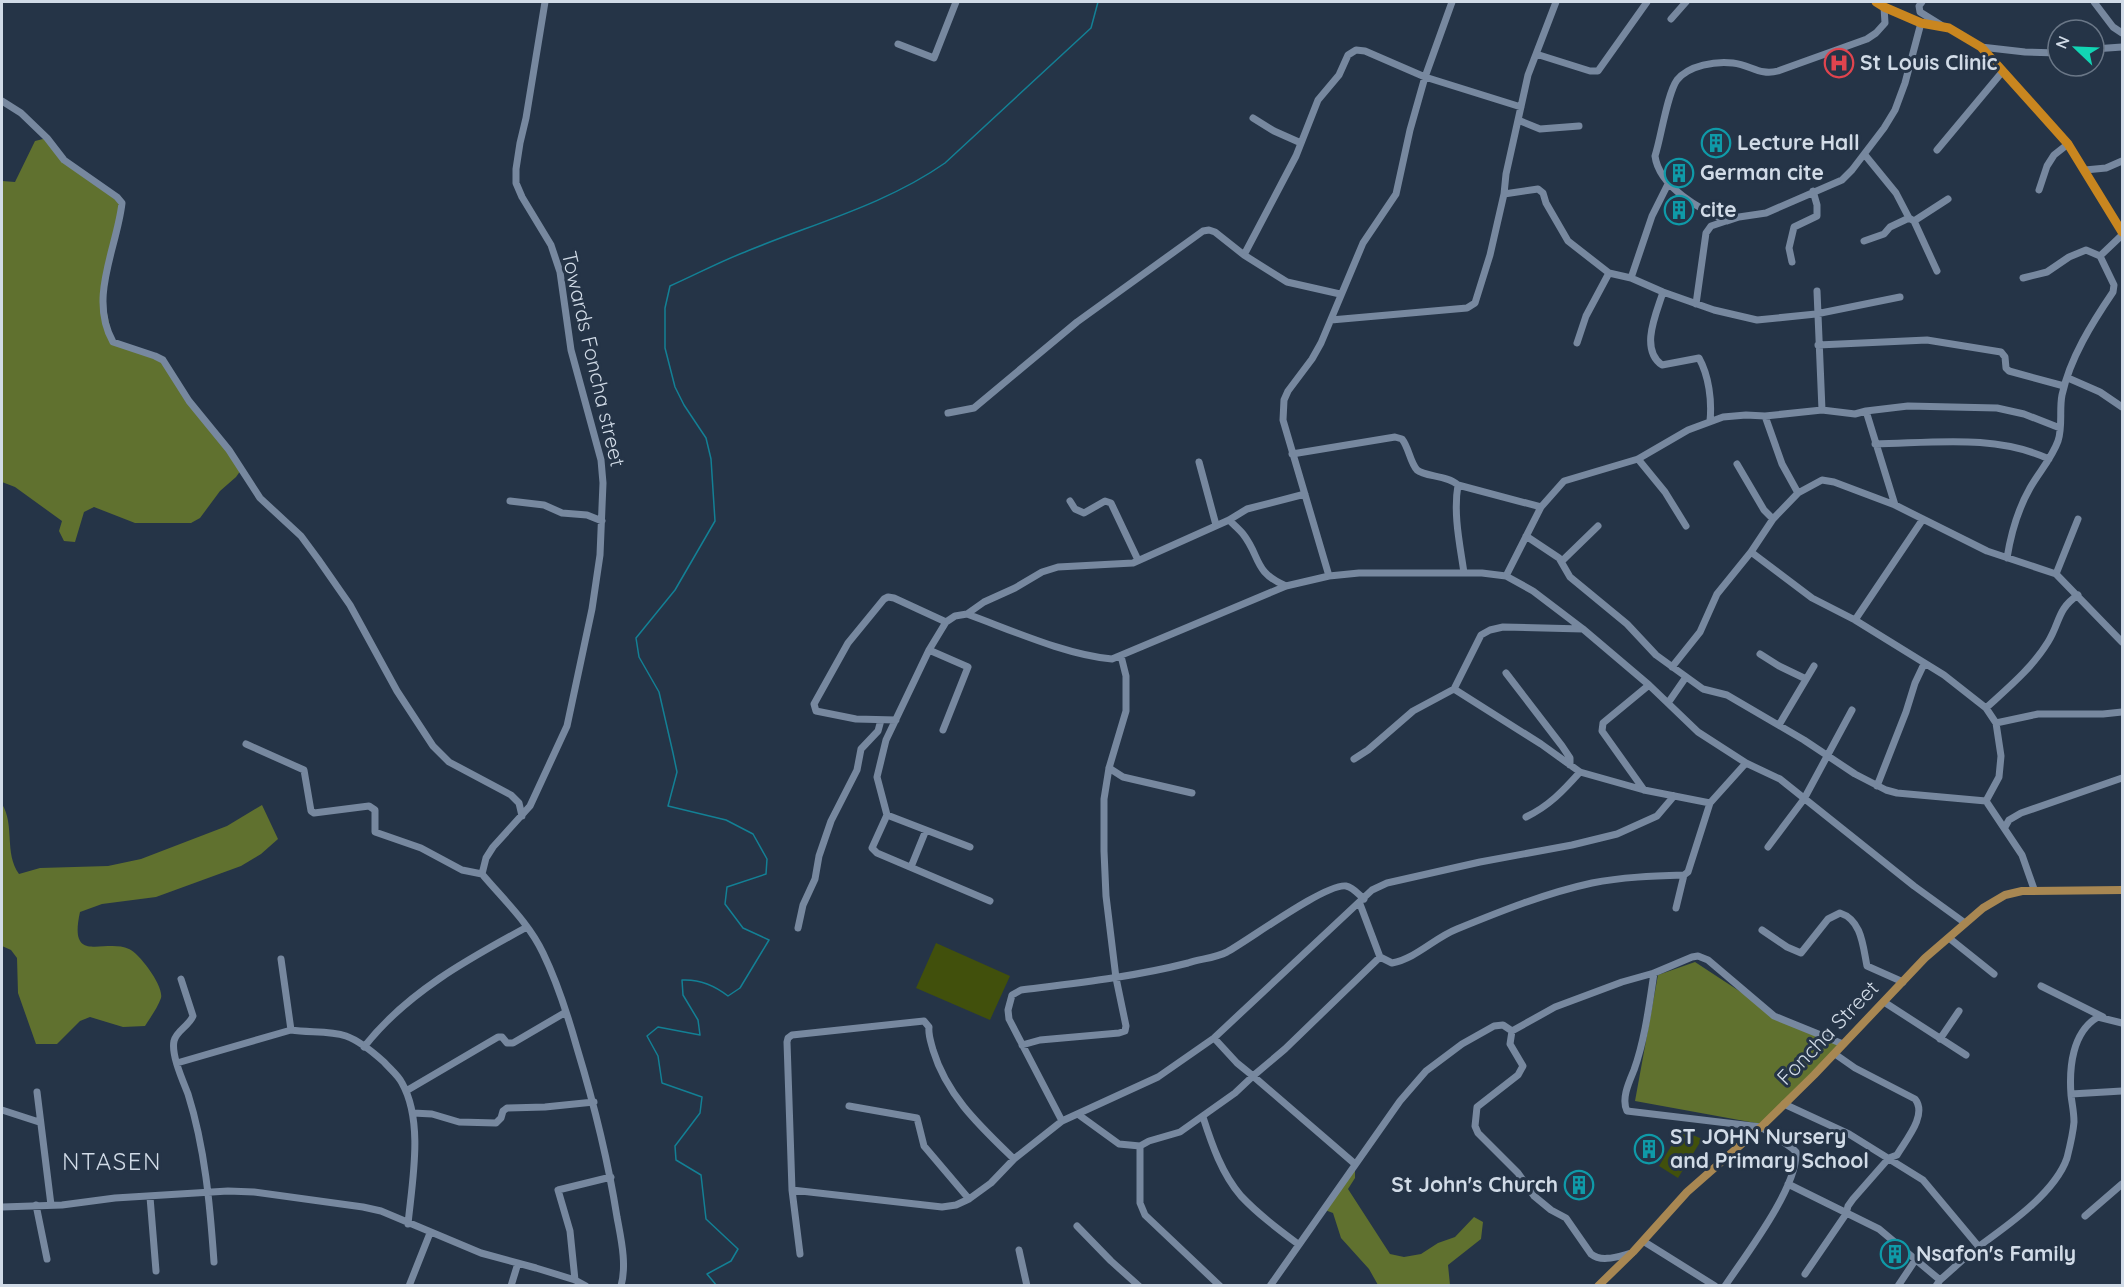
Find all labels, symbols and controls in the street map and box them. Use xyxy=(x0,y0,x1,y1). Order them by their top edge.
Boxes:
north arrow xyxy=(2046,18,2106,78)
text: N xyxy=(2051,33,2074,51)
hospital icon: St Louis Clinic xyxy=(1823,47,1855,79)
place label: St Louis Clinic xyxy=(1860,49,1997,75)
building icon: Lecture Hall xyxy=(1700,127,1732,159)
place label: Lecture Hall xyxy=(1737,129,1860,155)
building icon: German cite xyxy=(1663,157,1695,189)
place label: German cite xyxy=(1700,159,1824,185)
building icon: cite xyxy=(1663,194,1695,226)
place label: cite xyxy=(1700,196,1737,222)
street label: Towards Foncha street xyxy=(557,248,631,469)
street label: Foncha Street xyxy=(1771,975,1884,1090)
place label: ST JOHN Nursery and Primary School xyxy=(1670,1123,1869,1173)
building icon: ST JOHN Nursery and Primary School xyxy=(1633,1133,1665,1165)
district label: NTASEN xyxy=(62,1146,162,1176)
building icon: St John's Church xyxy=(1563,1169,1595,1201)
place label: St John's Church xyxy=(1391,1171,1558,1197)
building icon: Nsafon's Family xyxy=(1879,1238,1911,1270)
place label: Nsafon's Family xyxy=(1916,1240,2076,1266)

